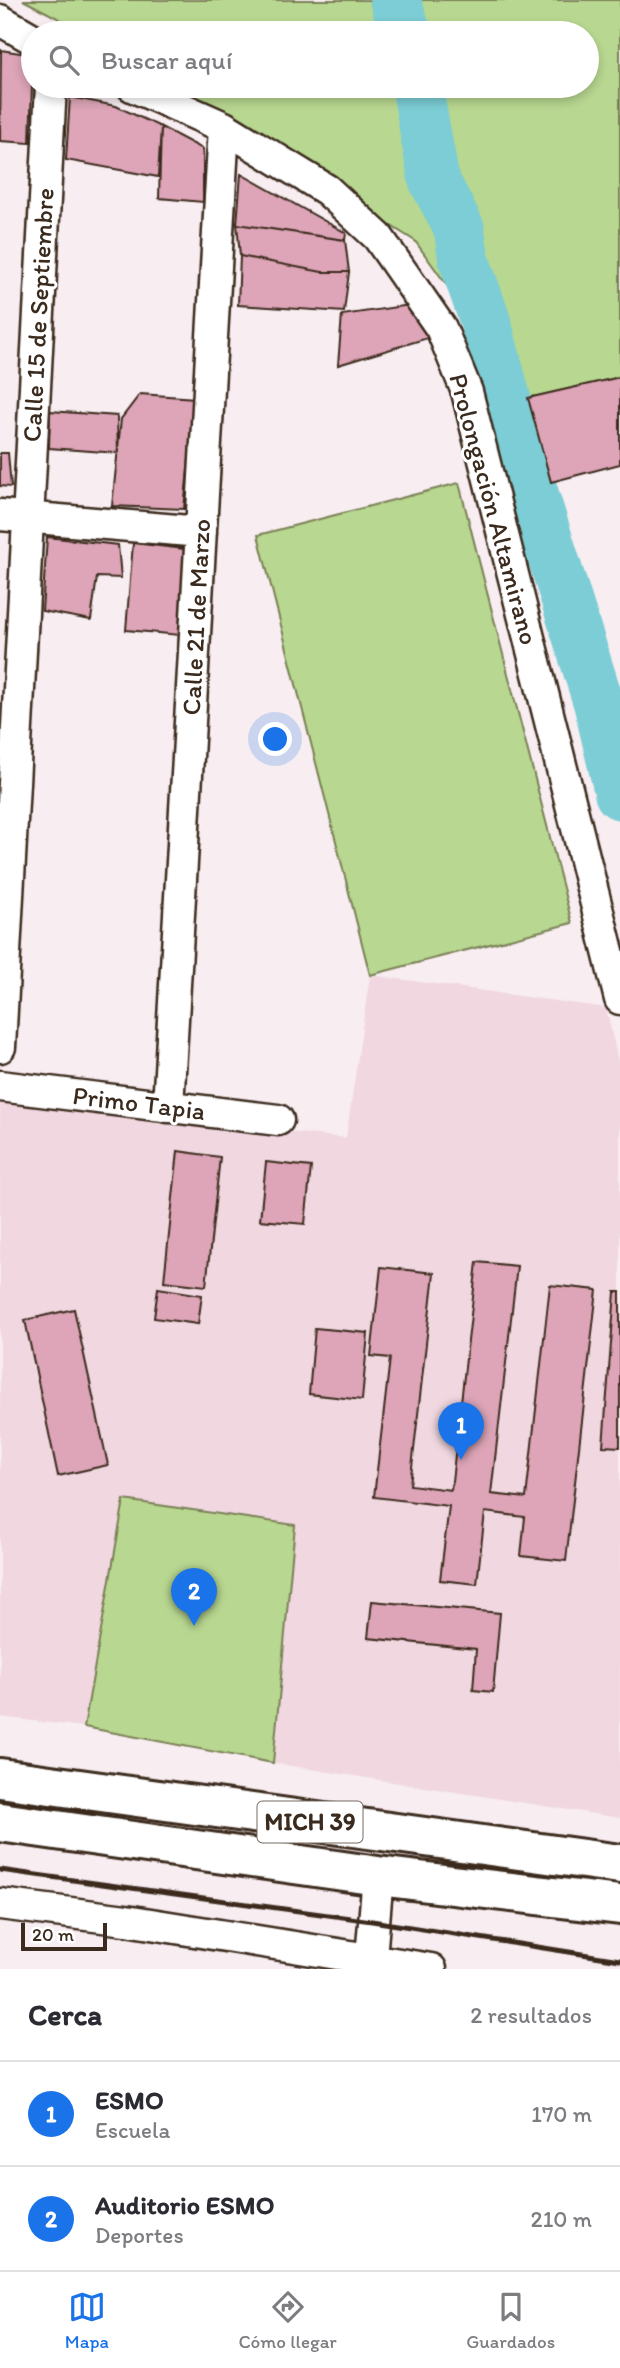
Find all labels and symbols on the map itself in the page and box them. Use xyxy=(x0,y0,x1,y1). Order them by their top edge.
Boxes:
street label: Calle 15 de Septiembre xyxy=(15,187,61,443)
street label: Prolongación Altamirano xyxy=(442,370,546,648)
street label: Calle 21 de Marzo xyxy=(175,518,217,716)
your location xyxy=(258,722,292,756)
street label: Primo Tapia xyxy=(71,1079,207,1127)
pin: 1 xyxy=(438,1402,484,1460)
pin: 2 xyxy=(171,1568,217,1626)
road number: MICH 39 xyxy=(258,1801,362,1842)
scale bar xyxy=(21,1920,107,1952)

